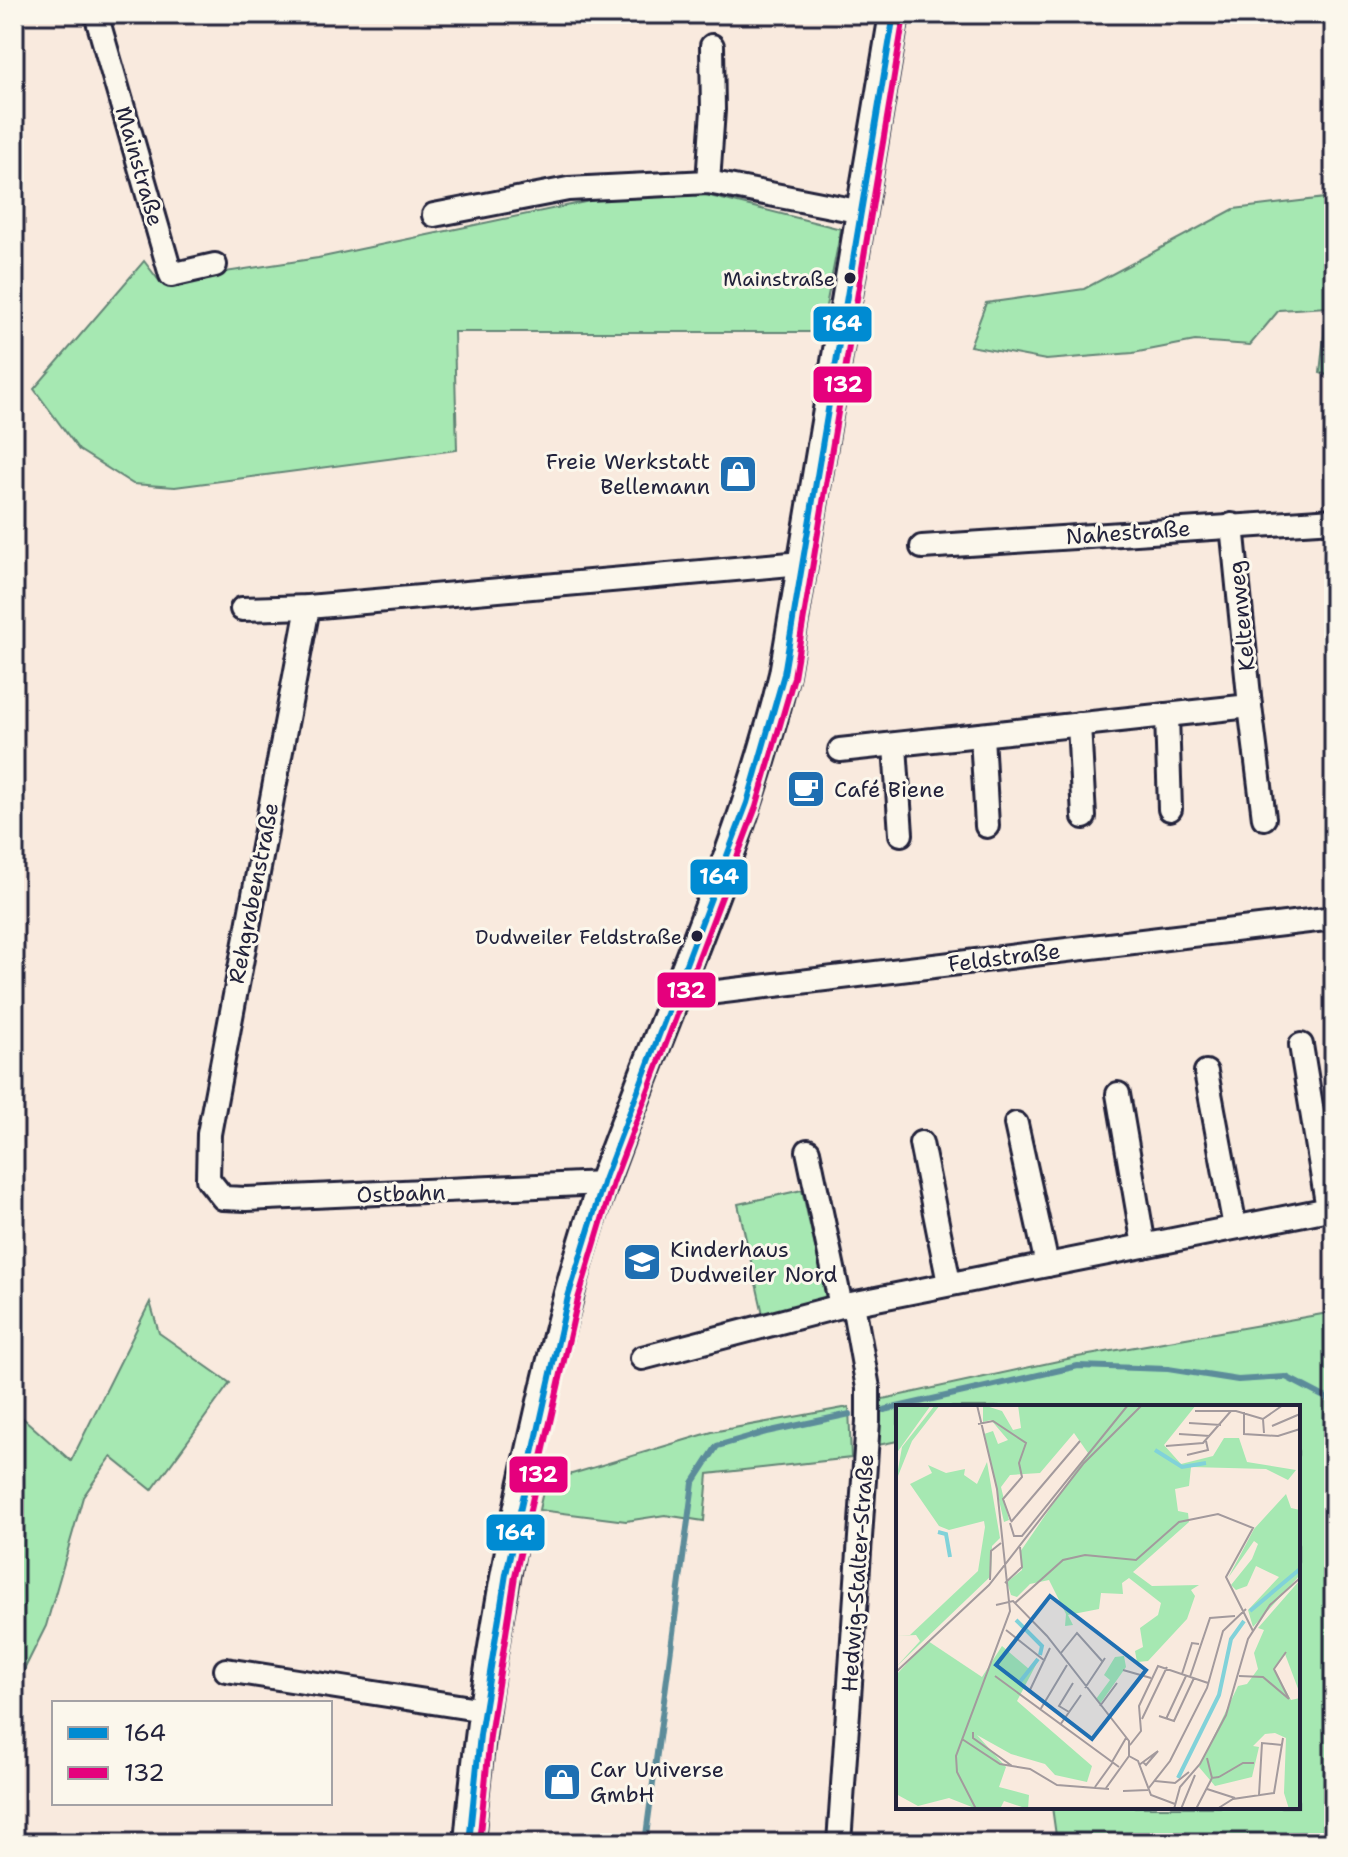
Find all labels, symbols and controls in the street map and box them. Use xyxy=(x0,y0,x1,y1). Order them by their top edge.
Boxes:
street label: Mainstraße xyxy=(109,103,170,229)
place label: Mainstraße xyxy=(723,266,835,292)
marker: Mainstraße xyxy=(842,270,858,286)
line badge: 164 xyxy=(812,305,873,343)
text: 164 xyxy=(822,309,863,338)
line badge: 132 xyxy=(812,365,873,404)
text: 132 xyxy=(823,370,863,399)
place label: Freie Werkstatt Bellemann xyxy=(546,447,710,501)
shop icon: Freie Werkstatt Bellemann xyxy=(717,453,759,495)
street label: Nahestraße xyxy=(1065,514,1191,551)
street label: Keltenweg xyxy=(1221,559,1262,673)
cafe icon: Café Biene xyxy=(785,768,827,810)
place label: Café Biene xyxy=(834,775,945,804)
street label: Rehgrabenstraße xyxy=(222,800,285,986)
line badge: 164 xyxy=(689,858,749,896)
text: 164 xyxy=(699,862,740,891)
place label: Dudweiler Feldstraße xyxy=(475,924,682,950)
marker: Dudweiler Feldstraße xyxy=(689,928,705,944)
street label: Feldstraße xyxy=(946,936,1062,979)
line badge: 132 xyxy=(656,971,717,1009)
text: 132 xyxy=(666,976,706,1005)
street label: Ostbahn xyxy=(356,1177,446,1210)
place label: Kinderhaus Dudweiler Nord xyxy=(670,1235,837,1289)
school or university icon: Kinderhaus Dudweiler Nord xyxy=(621,1241,663,1283)
inset map xyxy=(896,1405,1300,1809)
street label: Hedwig-Stalter-Straße xyxy=(835,1453,880,1693)
line badge: 132 xyxy=(508,1455,569,1494)
text: 132 xyxy=(518,1460,558,1489)
line badge: 164 xyxy=(485,1513,546,1552)
text: 164 xyxy=(495,1518,536,1547)
legend xyxy=(52,1701,332,1805)
text: 164 xyxy=(124,1717,166,1749)
place label: Car Universe GmbH xyxy=(590,1755,724,1809)
text: 132 xyxy=(124,1757,165,1789)
shop icon: Car Universe GmbH xyxy=(541,1761,583,1803)

